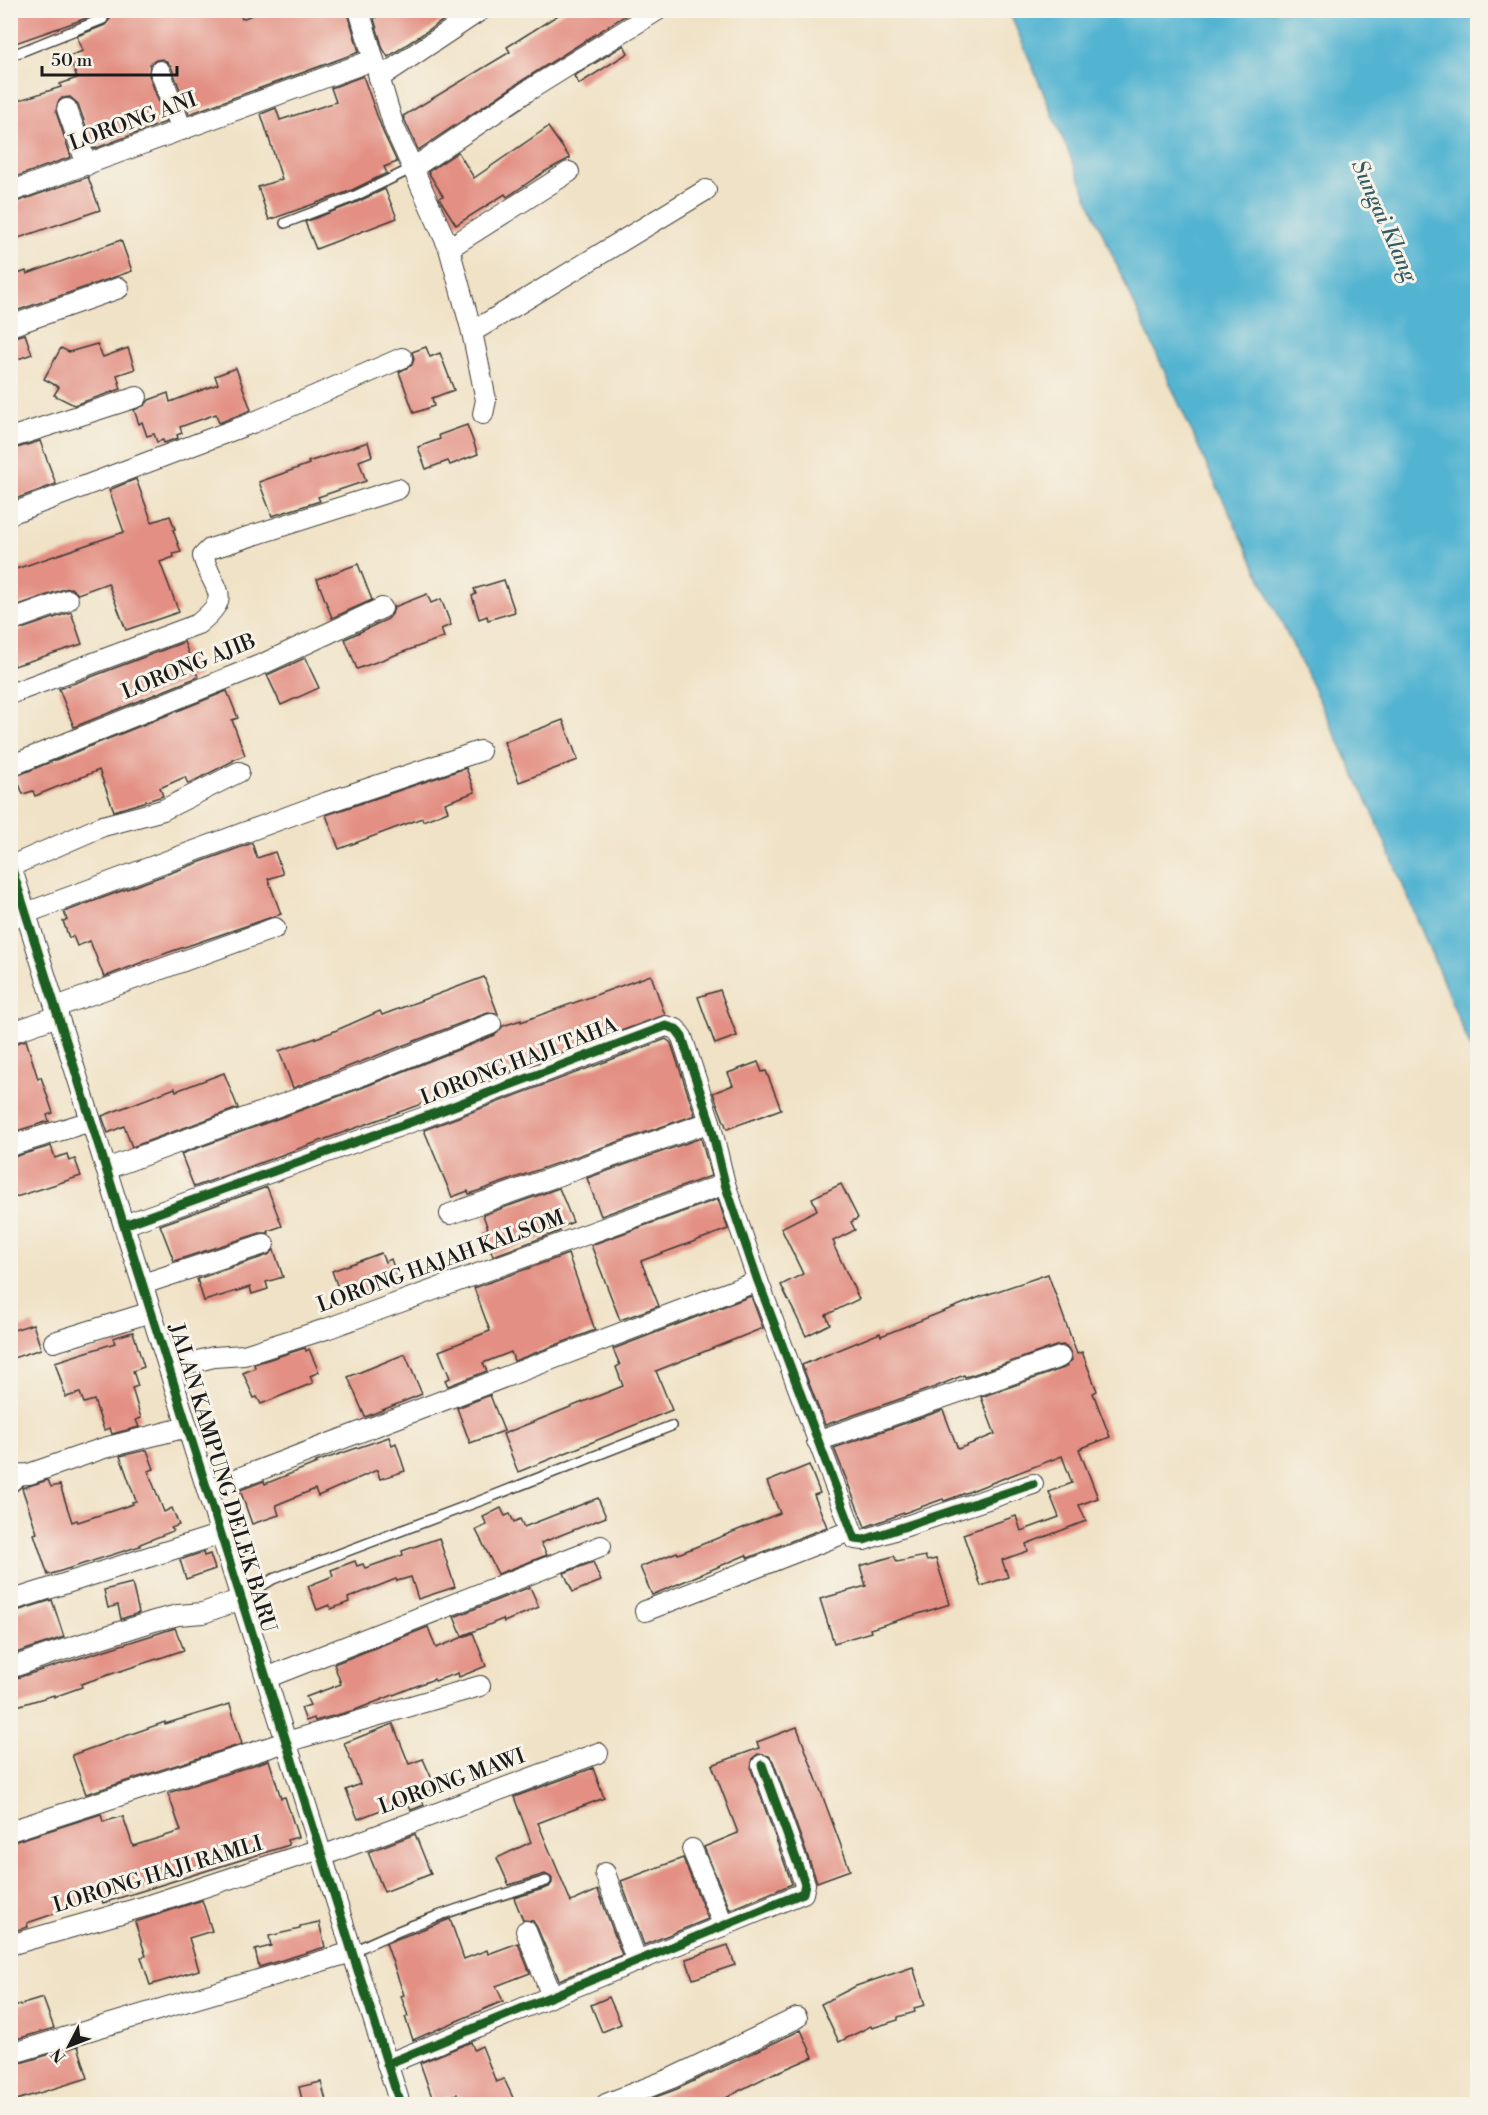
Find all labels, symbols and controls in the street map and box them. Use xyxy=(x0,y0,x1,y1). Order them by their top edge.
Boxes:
scale bar xyxy=(42,39,177,77)
text: 50 m xyxy=(51,49,93,72)
street label: LORONG ANI xyxy=(66,87,200,157)
water label: Sungai Klang xyxy=(1345,156,1424,288)
street label: LORONG AJIB xyxy=(118,628,260,706)
street label: LORONG HAJI TAHA xyxy=(417,1012,622,1112)
street label: LORONG HAJAH KALSOM xyxy=(314,1205,569,1319)
street label: JALAN KAMPUNG DELEK BARU xyxy=(162,1319,282,1636)
street label: LORONG MAWI xyxy=(375,1743,529,1821)
street label: LORONG HAJI RAMLI xyxy=(50,1831,266,1919)
north arrow xyxy=(39,2016,99,2076)
text: N xyxy=(47,2044,70,2067)

